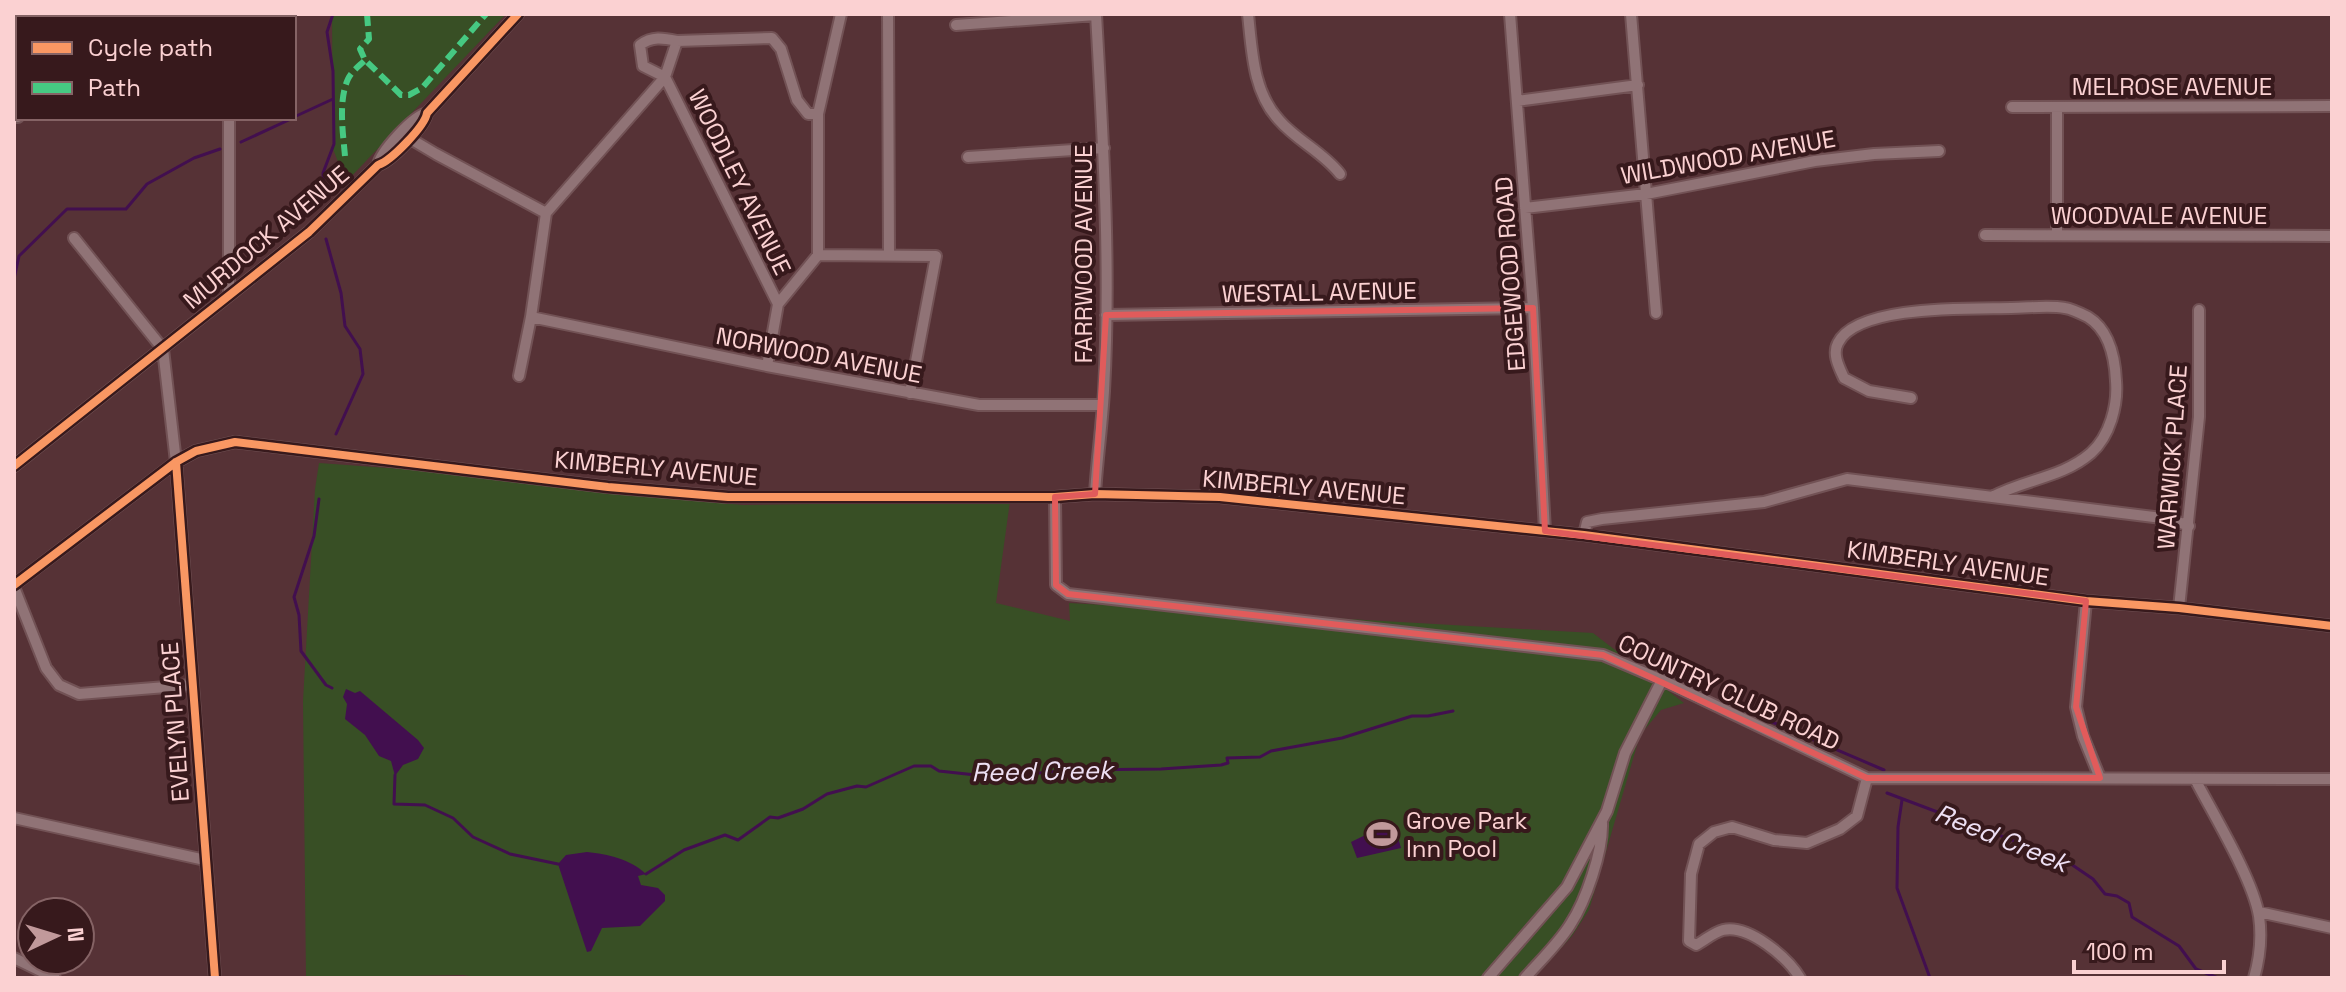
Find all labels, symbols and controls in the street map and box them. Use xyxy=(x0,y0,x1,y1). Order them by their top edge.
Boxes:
legend xyxy=(16,16,296,120)
text: Cycle path xyxy=(88,32,213,63)
street label: MELROSE AVENUE xyxy=(2072,71,2272,102)
text: Path xyxy=(88,72,141,103)
street label: WOODLEY AVENUE xyxy=(682,84,798,280)
street label: WILDWOOD AVENUE xyxy=(1618,123,1838,191)
street label: FARRWOOD AVENUE xyxy=(1068,144,1099,364)
street label: MURDOCK AVENUE xyxy=(177,158,355,316)
street label: EDGEWOOD ROAD xyxy=(1488,176,1532,372)
street label: WOODVALE AVENUE xyxy=(2051,200,2267,231)
street label: WESTALL AVENUE xyxy=(1221,275,1417,309)
street label: NORWOOD AVENUE xyxy=(714,320,924,390)
street label: WARWICK PLACE xyxy=(2150,364,2194,550)
street label: KIMBERLY AVENUE xyxy=(553,444,759,492)
street label: KIMBERLY AVENUE xyxy=(1201,463,1407,511)
street label: KIMBERLY AVENUE xyxy=(1845,533,2051,593)
street label: COUNTRY CLUB ROAD xyxy=(1613,627,1845,757)
street label: EVELYN PLACE xyxy=(154,641,196,803)
water label: Reed Creek xyxy=(971,753,1116,789)
water label: Reed Creek xyxy=(1930,796,2077,881)
place label: Grove Park Inn Pool xyxy=(1406,805,1528,864)
sports icon: Grove Park Inn Pool xyxy=(1365,817,1399,851)
north arrow xyxy=(16,896,96,976)
scale bar xyxy=(2074,924,2224,974)
text: N xyxy=(61,926,90,943)
text: 100 m xyxy=(2086,936,2154,967)

